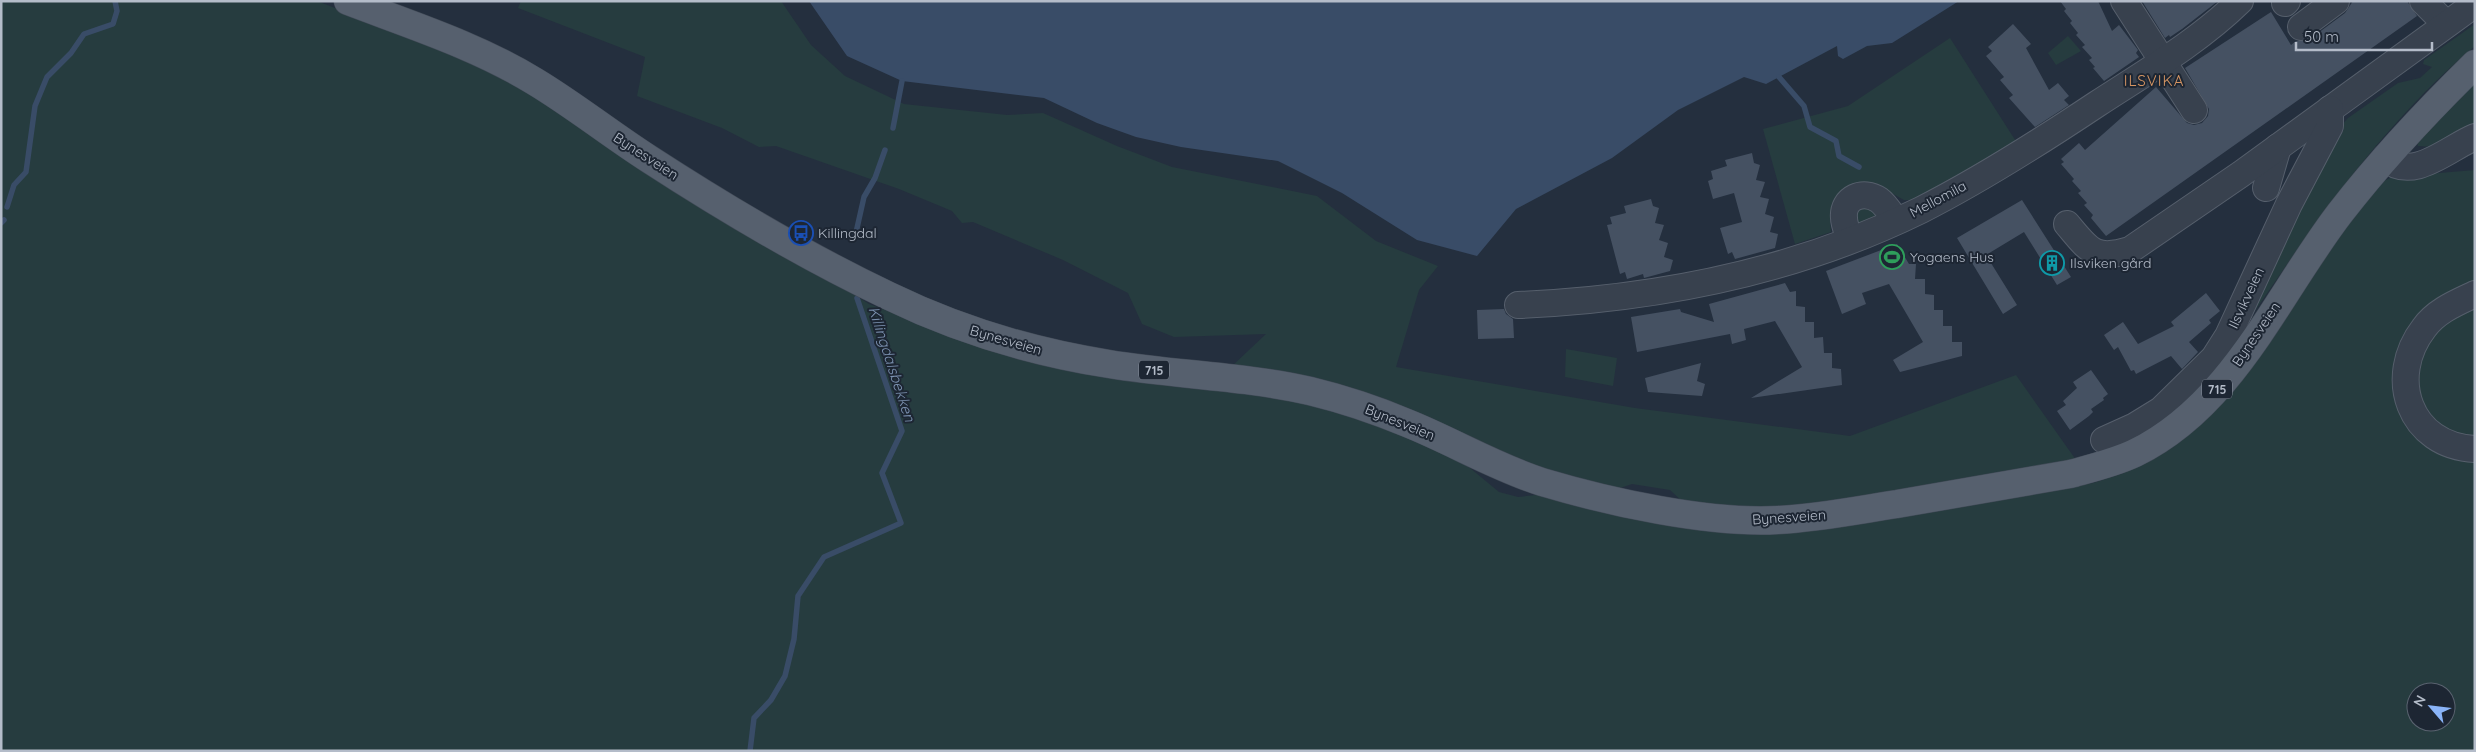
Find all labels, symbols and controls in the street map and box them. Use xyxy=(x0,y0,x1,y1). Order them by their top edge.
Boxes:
scale bar xyxy=(2296,20,2432,52)
text: 50 m xyxy=(2304,27,2339,46)
district label: ILSVIKA xyxy=(2124,71,2184,90)
street label: Bynesveien xyxy=(610,128,682,184)
street label: Mellomila xyxy=(1907,177,1969,221)
bus stop icon: Killingdal xyxy=(788,220,814,246)
place label: Killingdal xyxy=(818,224,877,242)
sports icon: Yogaens Hus xyxy=(1879,244,1905,270)
place label: Yogaens Hus xyxy=(1910,248,1994,266)
building icon: Ilsviken gård xyxy=(2039,250,2065,276)
place label: Ilsviken gård xyxy=(2070,254,2151,272)
street label: Ilsvikveien xyxy=(2224,265,2268,331)
street label: Bynesveien xyxy=(2228,298,2284,370)
water label: Killingdalsbekken xyxy=(864,304,920,424)
street label: Bynesveien xyxy=(968,321,1044,359)
road number: 715 xyxy=(1139,360,1169,380)
road number: 715 xyxy=(2202,379,2232,398)
street label: Bynesveien xyxy=(1362,400,1438,444)
street label: Bynesveien xyxy=(1752,505,1826,529)
north arrow xyxy=(2406,682,2456,732)
text: N xyxy=(2409,692,2430,710)

